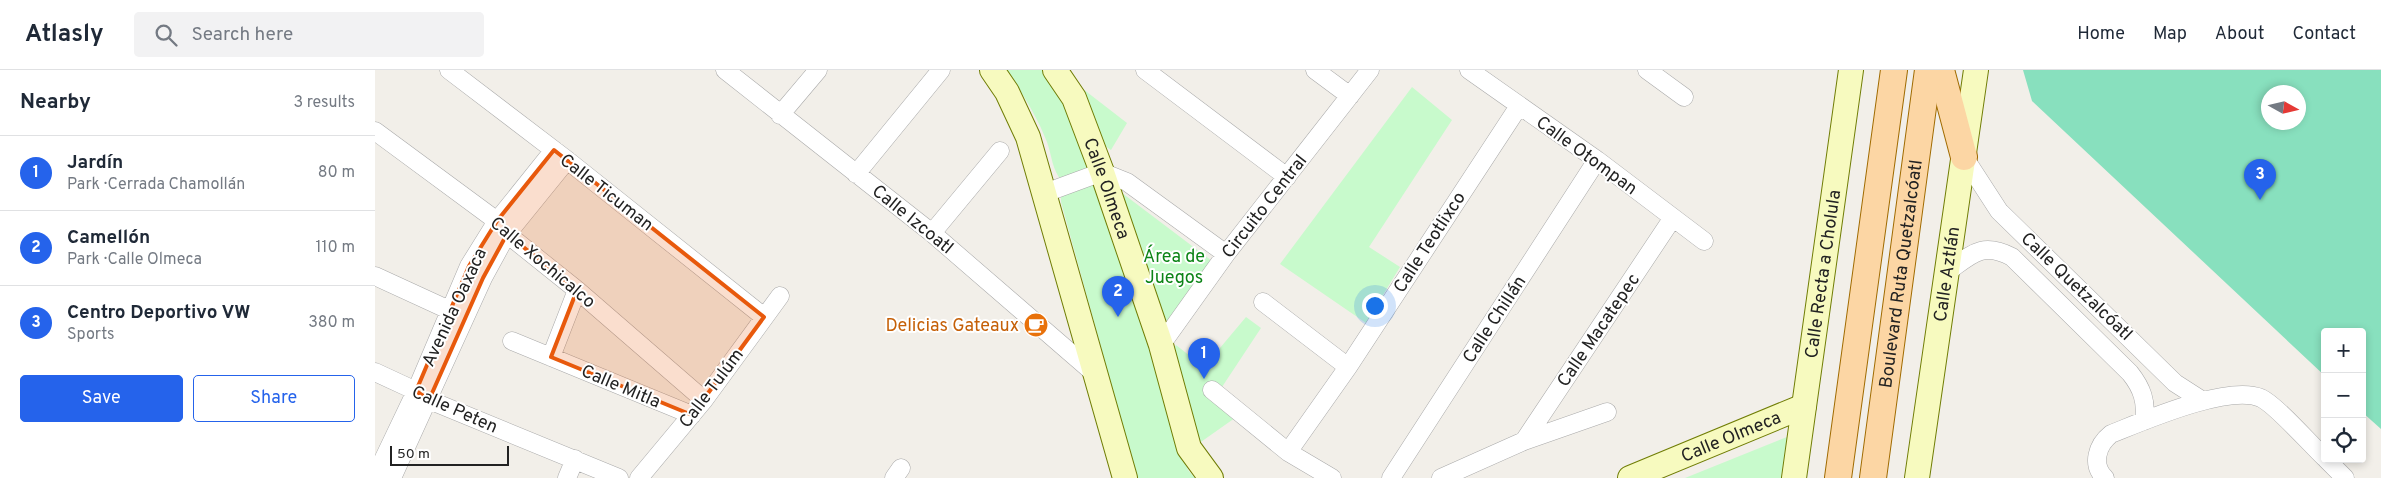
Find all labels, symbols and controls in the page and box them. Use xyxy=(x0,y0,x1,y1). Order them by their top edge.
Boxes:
search box xyxy=(134,12,484,57)
text: Atlasly xyxy=(25,20,104,50)
icon: search xyxy=(152,21,180,49)
text: Search here xyxy=(192,23,293,47)
text: Home xyxy=(2077,23,2125,46)
text: Map xyxy=(2153,23,2187,46)
text: About xyxy=(2215,23,2264,46)
text: Contact xyxy=(2292,23,2356,46)
north arrow xyxy=(2261,85,2306,130)
text: Nearby xyxy=(20,89,91,116)
text: 3 results xyxy=(293,93,355,113)
street label: Calle Otompan xyxy=(1531,112,1641,201)
street label: Calle Olmeca xyxy=(1077,135,1134,243)
street label: Calle Ticuman xyxy=(554,149,658,237)
street label: Circuito Central xyxy=(1217,150,1313,263)
text: Jardín xyxy=(67,151,123,175)
street label: Boulevard Ruta Quetzalcóatl xyxy=(1875,158,1929,390)
pin: 3 xyxy=(2244,159,2276,200)
text: 1 xyxy=(33,163,39,183)
text: 80 m xyxy=(318,163,355,183)
text: Park · Cerrada Chamollán xyxy=(67,175,245,195)
street label: Calle Izcoatl xyxy=(867,180,957,260)
street label: Calle Teotlixco xyxy=(1389,188,1472,298)
street label: Calle Recta a Cholula xyxy=(1801,188,1847,360)
street label: Calle Xochicalco xyxy=(484,212,600,314)
street label: Calle Aztlán xyxy=(1930,225,1966,323)
text: Camellón xyxy=(67,226,150,250)
street label: Calle Quetzalcóatl xyxy=(2015,228,2137,346)
text: 2 xyxy=(31,238,41,258)
text: 110 m xyxy=(315,238,355,258)
park label: Área de Juegos xyxy=(1143,244,1205,290)
street label: Avenida Oaxaca xyxy=(418,245,493,371)
text: Park · Calle Olmeca xyxy=(67,250,202,270)
street label: Calle Macatepec xyxy=(1553,270,1646,392)
street label: Calle Chillán xyxy=(1458,272,1532,368)
pin: 2 xyxy=(1102,276,1134,317)
your location xyxy=(1362,293,1388,319)
text: Centro Deportivo VW xyxy=(67,301,250,325)
cafe icon: Delicias Gateaux xyxy=(1023,312,1049,338)
text: 3 xyxy=(31,313,41,333)
text: 380 m xyxy=(308,313,355,333)
place label: Delicias Gateaux xyxy=(885,315,1019,338)
text: Sports xyxy=(67,325,115,345)
map controls xyxy=(2321,328,2366,463)
button: + xyxy=(2321,328,2366,373)
pin: 1 xyxy=(1188,338,1220,379)
street label: Calle Tulúm xyxy=(675,345,750,433)
street label: Calle Mitla xyxy=(577,360,664,414)
button: − xyxy=(2321,373,2366,418)
button: Save xyxy=(20,375,183,422)
button: Share xyxy=(193,375,355,422)
street label: Calle Peten xyxy=(408,381,501,440)
street label: Calle Olmeca xyxy=(1678,407,1785,469)
button: locate xyxy=(2321,418,2366,463)
scale bar xyxy=(390,443,509,466)
text: 50 m xyxy=(397,446,430,463)

